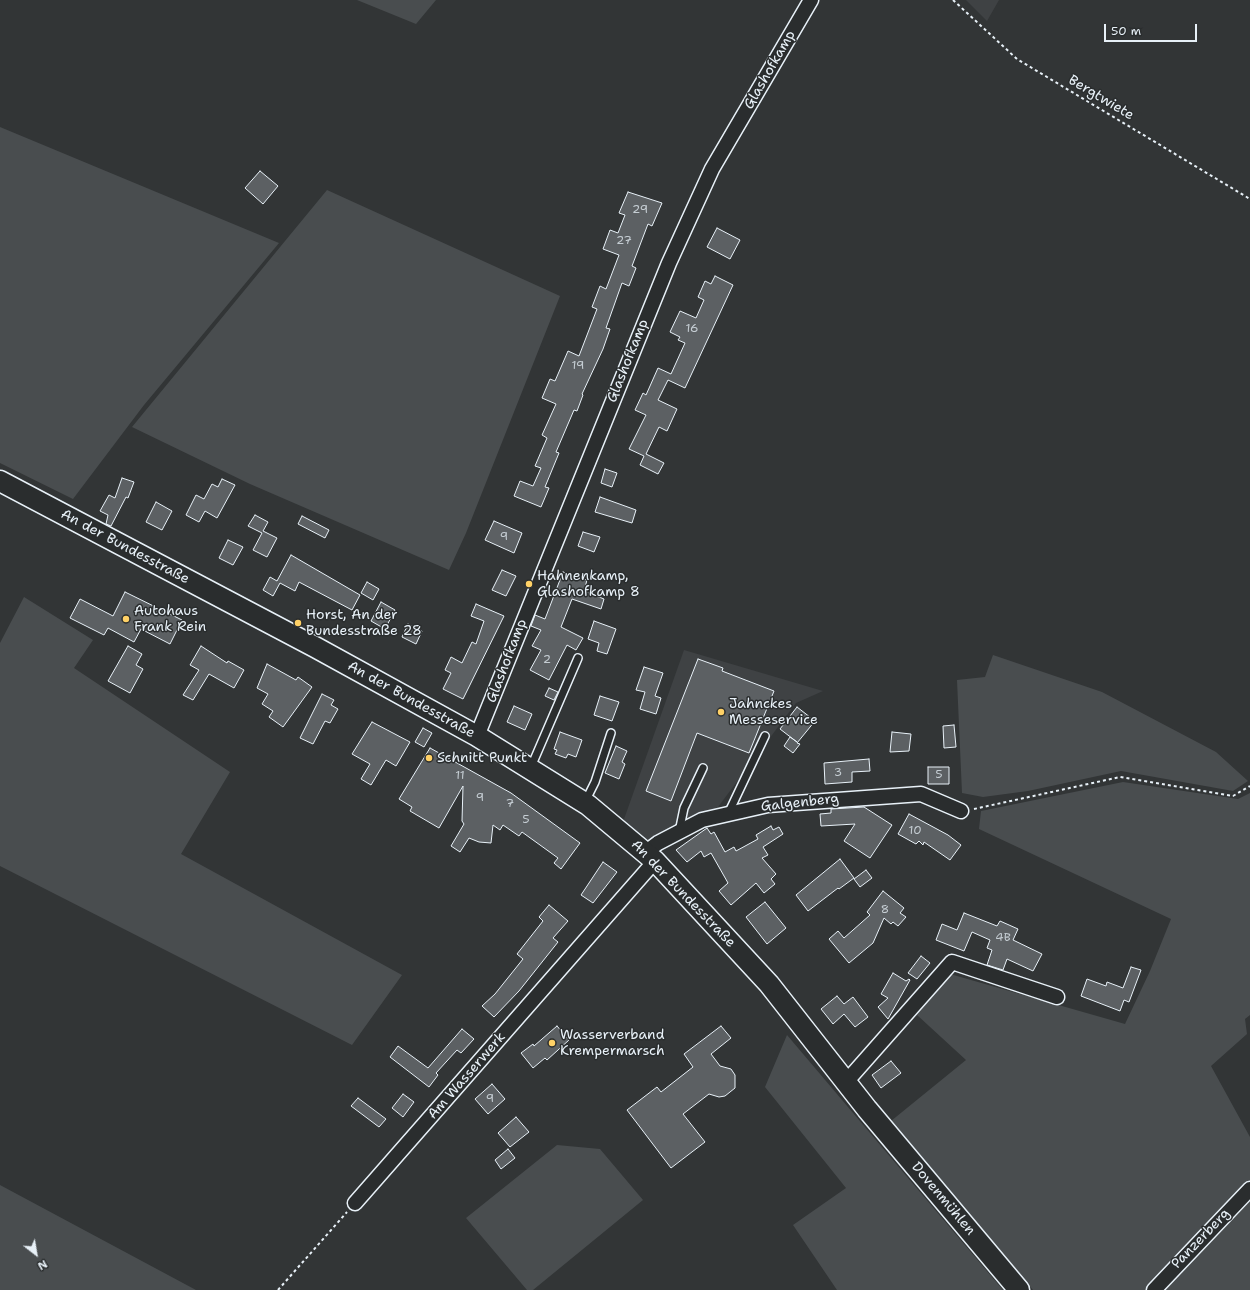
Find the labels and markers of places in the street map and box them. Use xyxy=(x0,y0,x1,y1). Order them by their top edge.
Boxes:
place label: Hahnenkamp, Glashofkamp 8 xyxy=(537,568,640,600)
marker: Hahnenkamp, Glashofkamp 8 xyxy=(524,579,534,589)
place label: Autohaus Frank Rein xyxy=(134,603,206,636)
place label: Horst, An der Bundesstraße 28 xyxy=(306,607,422,640)
marker: Autohaus Frank Rein xyxy=(121,614,131,624)
marker: Horst, An der Bundesstraße 28 xyxy=(293,618,303,628)
place label: Jahnckes Messeservice xyxy=(729,696,818,728)
marker: Jahnckes Messeservice xyxy=(716,707,726,717)
place label: Schnitt Punkt xyxy=(437,750,527,766)
marker: Schnitt Punkt xyxy=(424,753,434,763)
place label: Wasserverband Krempermarsch xyxy=(560,1027,665,1060)
marker: Wasserverband Krempermarsch xyxy=(547,1038,557,1048)

